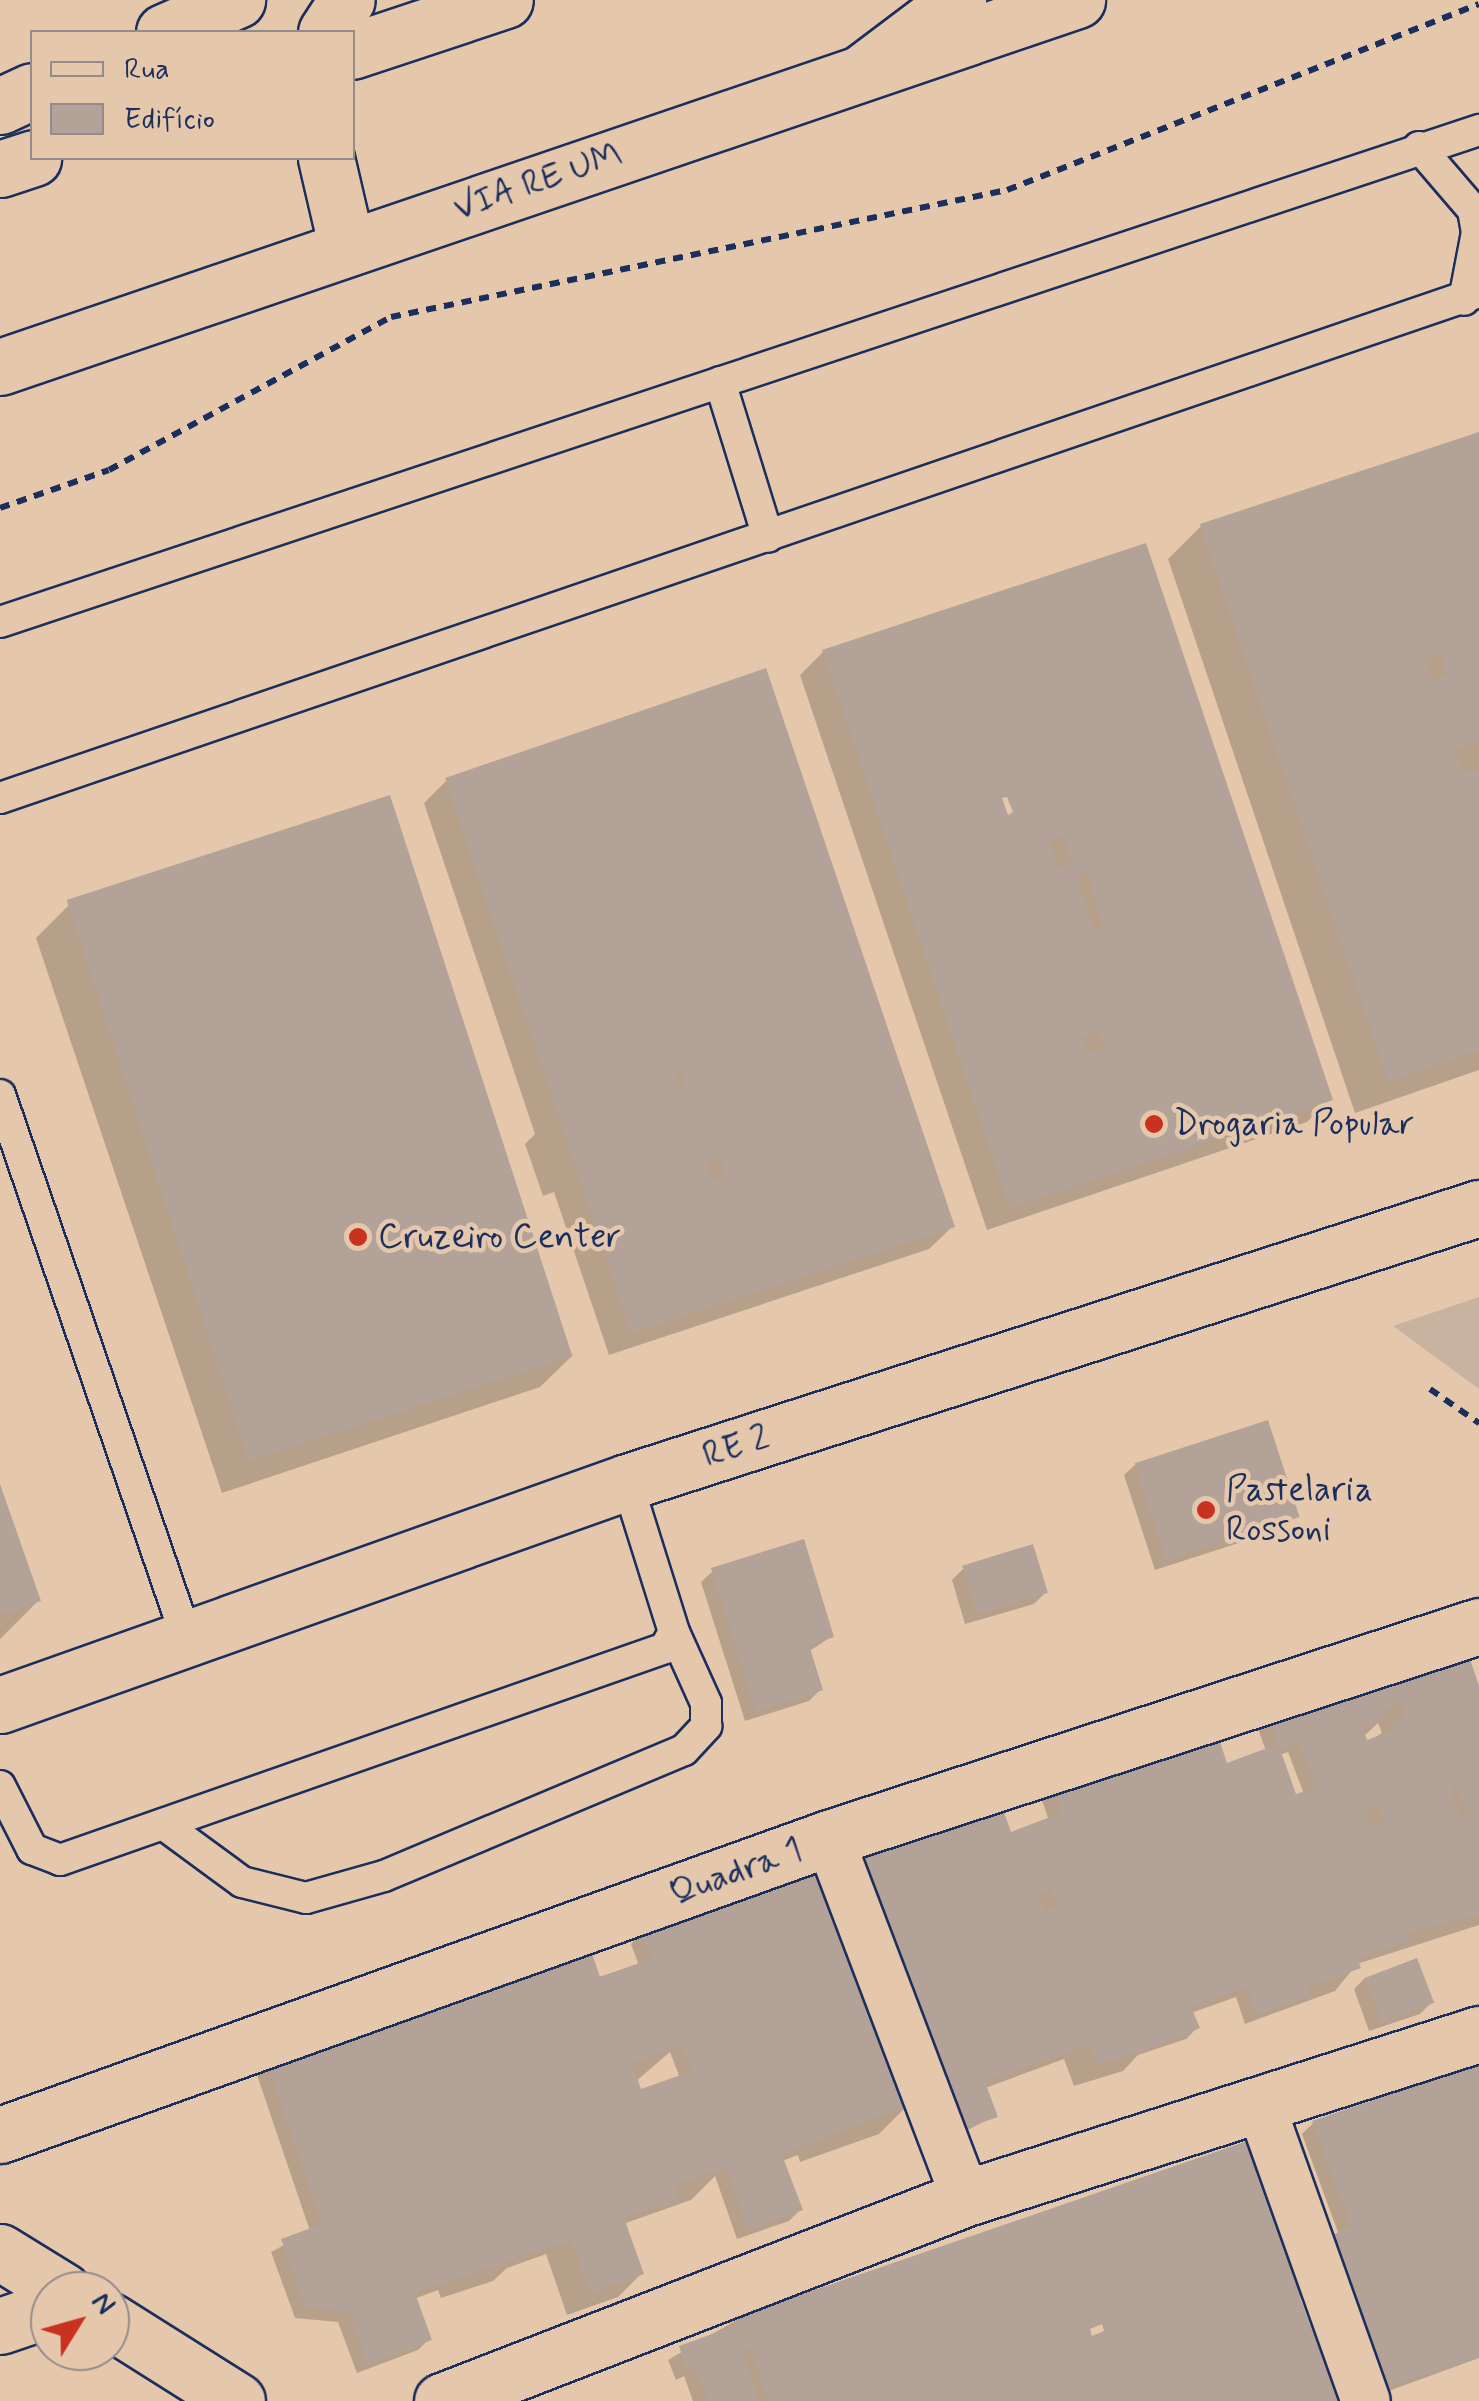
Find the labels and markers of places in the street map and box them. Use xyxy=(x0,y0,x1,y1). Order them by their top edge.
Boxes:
place label: Drogaria Popular xyxy=(1174,1103,1414,1145)
marker: Drogaria Popular xyxy=(1143,1113,1165,1135)
place label: Cruzeiro Center xyxy=(378,1216,621,1258)
marker: Cruzeiro Center xyxy=(347,1226,369,1248)
place label: Pastelaria Rossoni xyxy=(1226,1469,1373,1551)
marker: Pastelaria Rossoni xyxy=(1195,1499,1217,1521)

